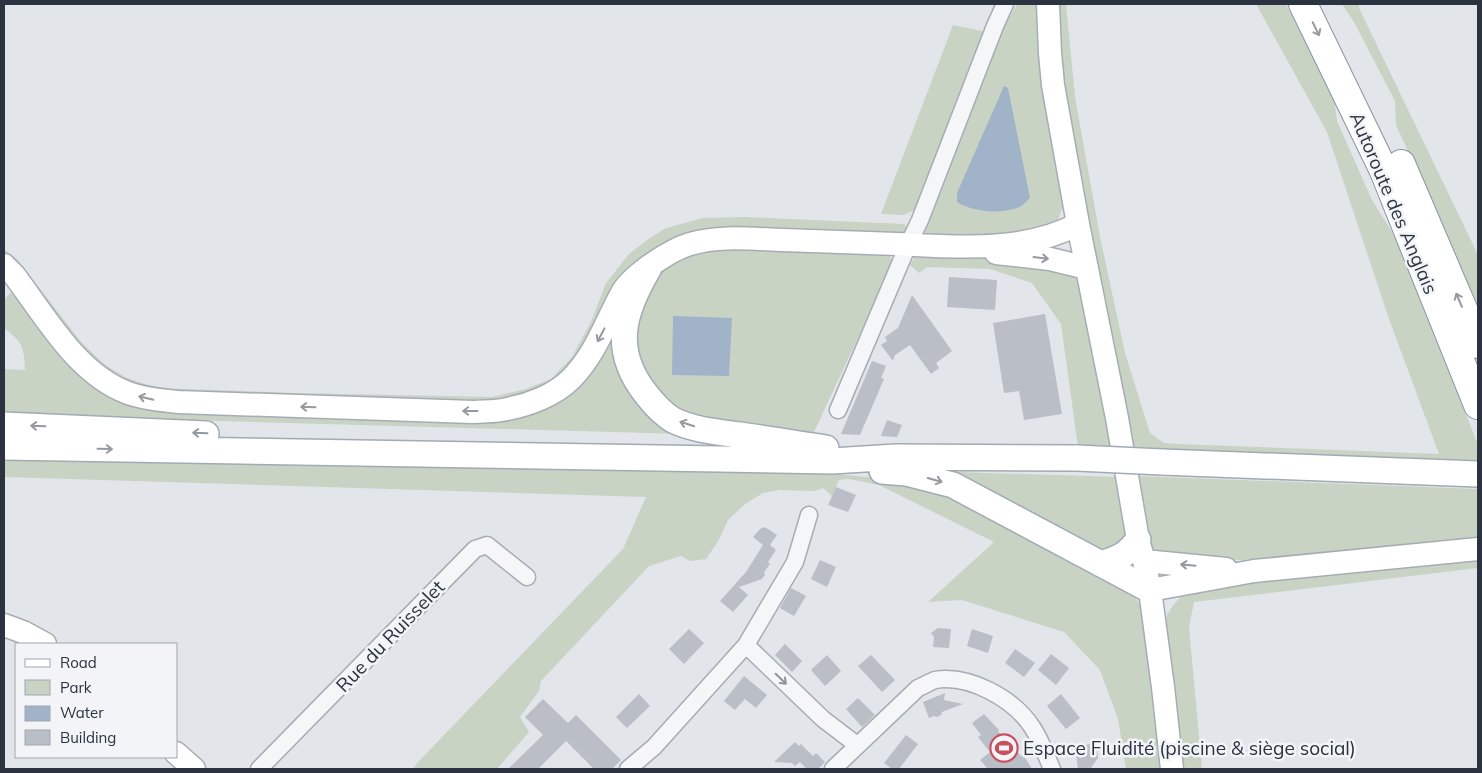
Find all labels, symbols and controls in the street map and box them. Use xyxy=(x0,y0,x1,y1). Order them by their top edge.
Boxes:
one-way arrow xyxy=(1311,21,1321,36)
street label: Autoroute des Anglais xyxy=(1345,108,1443,298)
one-way arrow xyxy=(1033,253,1049,263)
one-way arrow xyxy=(1454,292,1463,307)
one-way arrow xyxy=(596,327,606,342)
one-way arrow xyxy=(138,392,154,402)
one-way arrow xyxy=(300,402,316,411)
one-way arrow xyxy=(462,406,478,416)
one-way arrow xyxy=(680,419,696,429)
one-way arrow xyxy=(30,422,46,431)
one-way arrow xyxy=(192,429,208,438)
one-way arrow xyxy=(97,444,113,453)
one-way arrow xyxy=(926,475,942,485)
one-way arrow xyxy=(1180,561,1196,570)
street label: Rue du Ruisselet xyxy=(331,575,450,697)
legend xyxy=(15,643,178,758)
text: Road xyxy=(60,653,97,672)
one-way arrow xyxy=(775,672,787,685)
text: Park xyxy=(60,678,92,697)
text: Water xyxy=(60,703,104,722)
text: Building xyxy=(60,728,116,747)
sports icon: Espace Fluidité (piscine & siège social) xyxy=(989,733,1019,763)
place label: Espace Fluidité (piscine & siège social) xyxy=(1023,736,1356,760)

